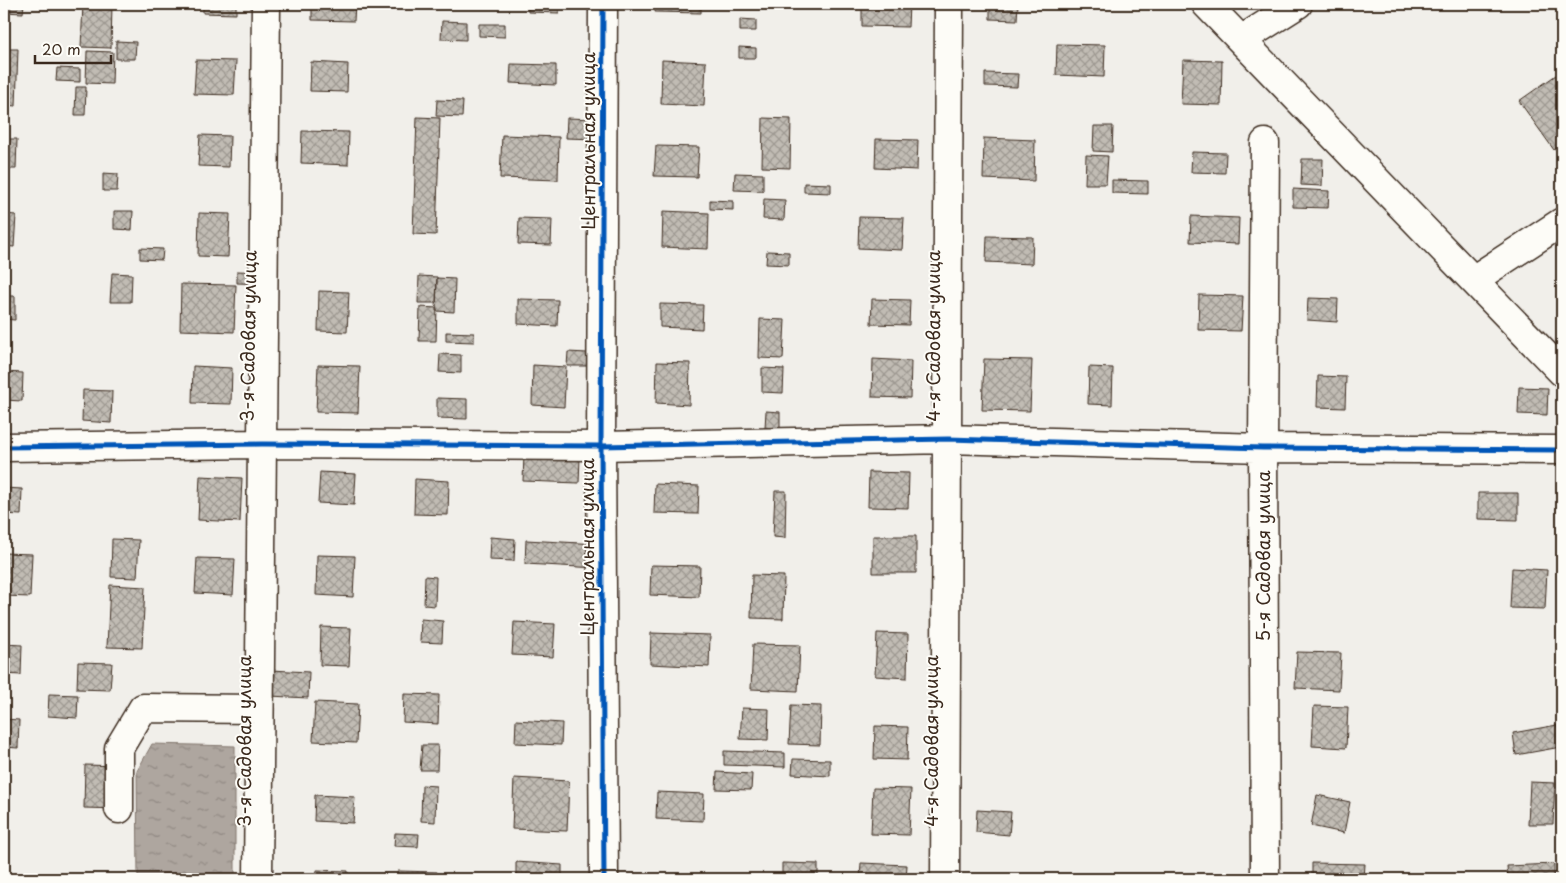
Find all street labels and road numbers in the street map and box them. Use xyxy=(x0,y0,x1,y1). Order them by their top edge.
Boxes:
street label: Центральная улица xyxy=(574,52,601,230)
street label: 3-я Садовая улица xyxy=(233,249,263,422)
street label: 4-я Садовая улица xyxy=(919,250,946,422)
street label: Центральная улица xyxy=(573,458,600,636)
street label: 5-я Садовая улица xyxy=(1249,470,1276,642)
street label: 3-я Садовая улица xyxy=(230,655,257,827)
street label: 4-я Садовая улица xyxy=(917,655,944,827)

